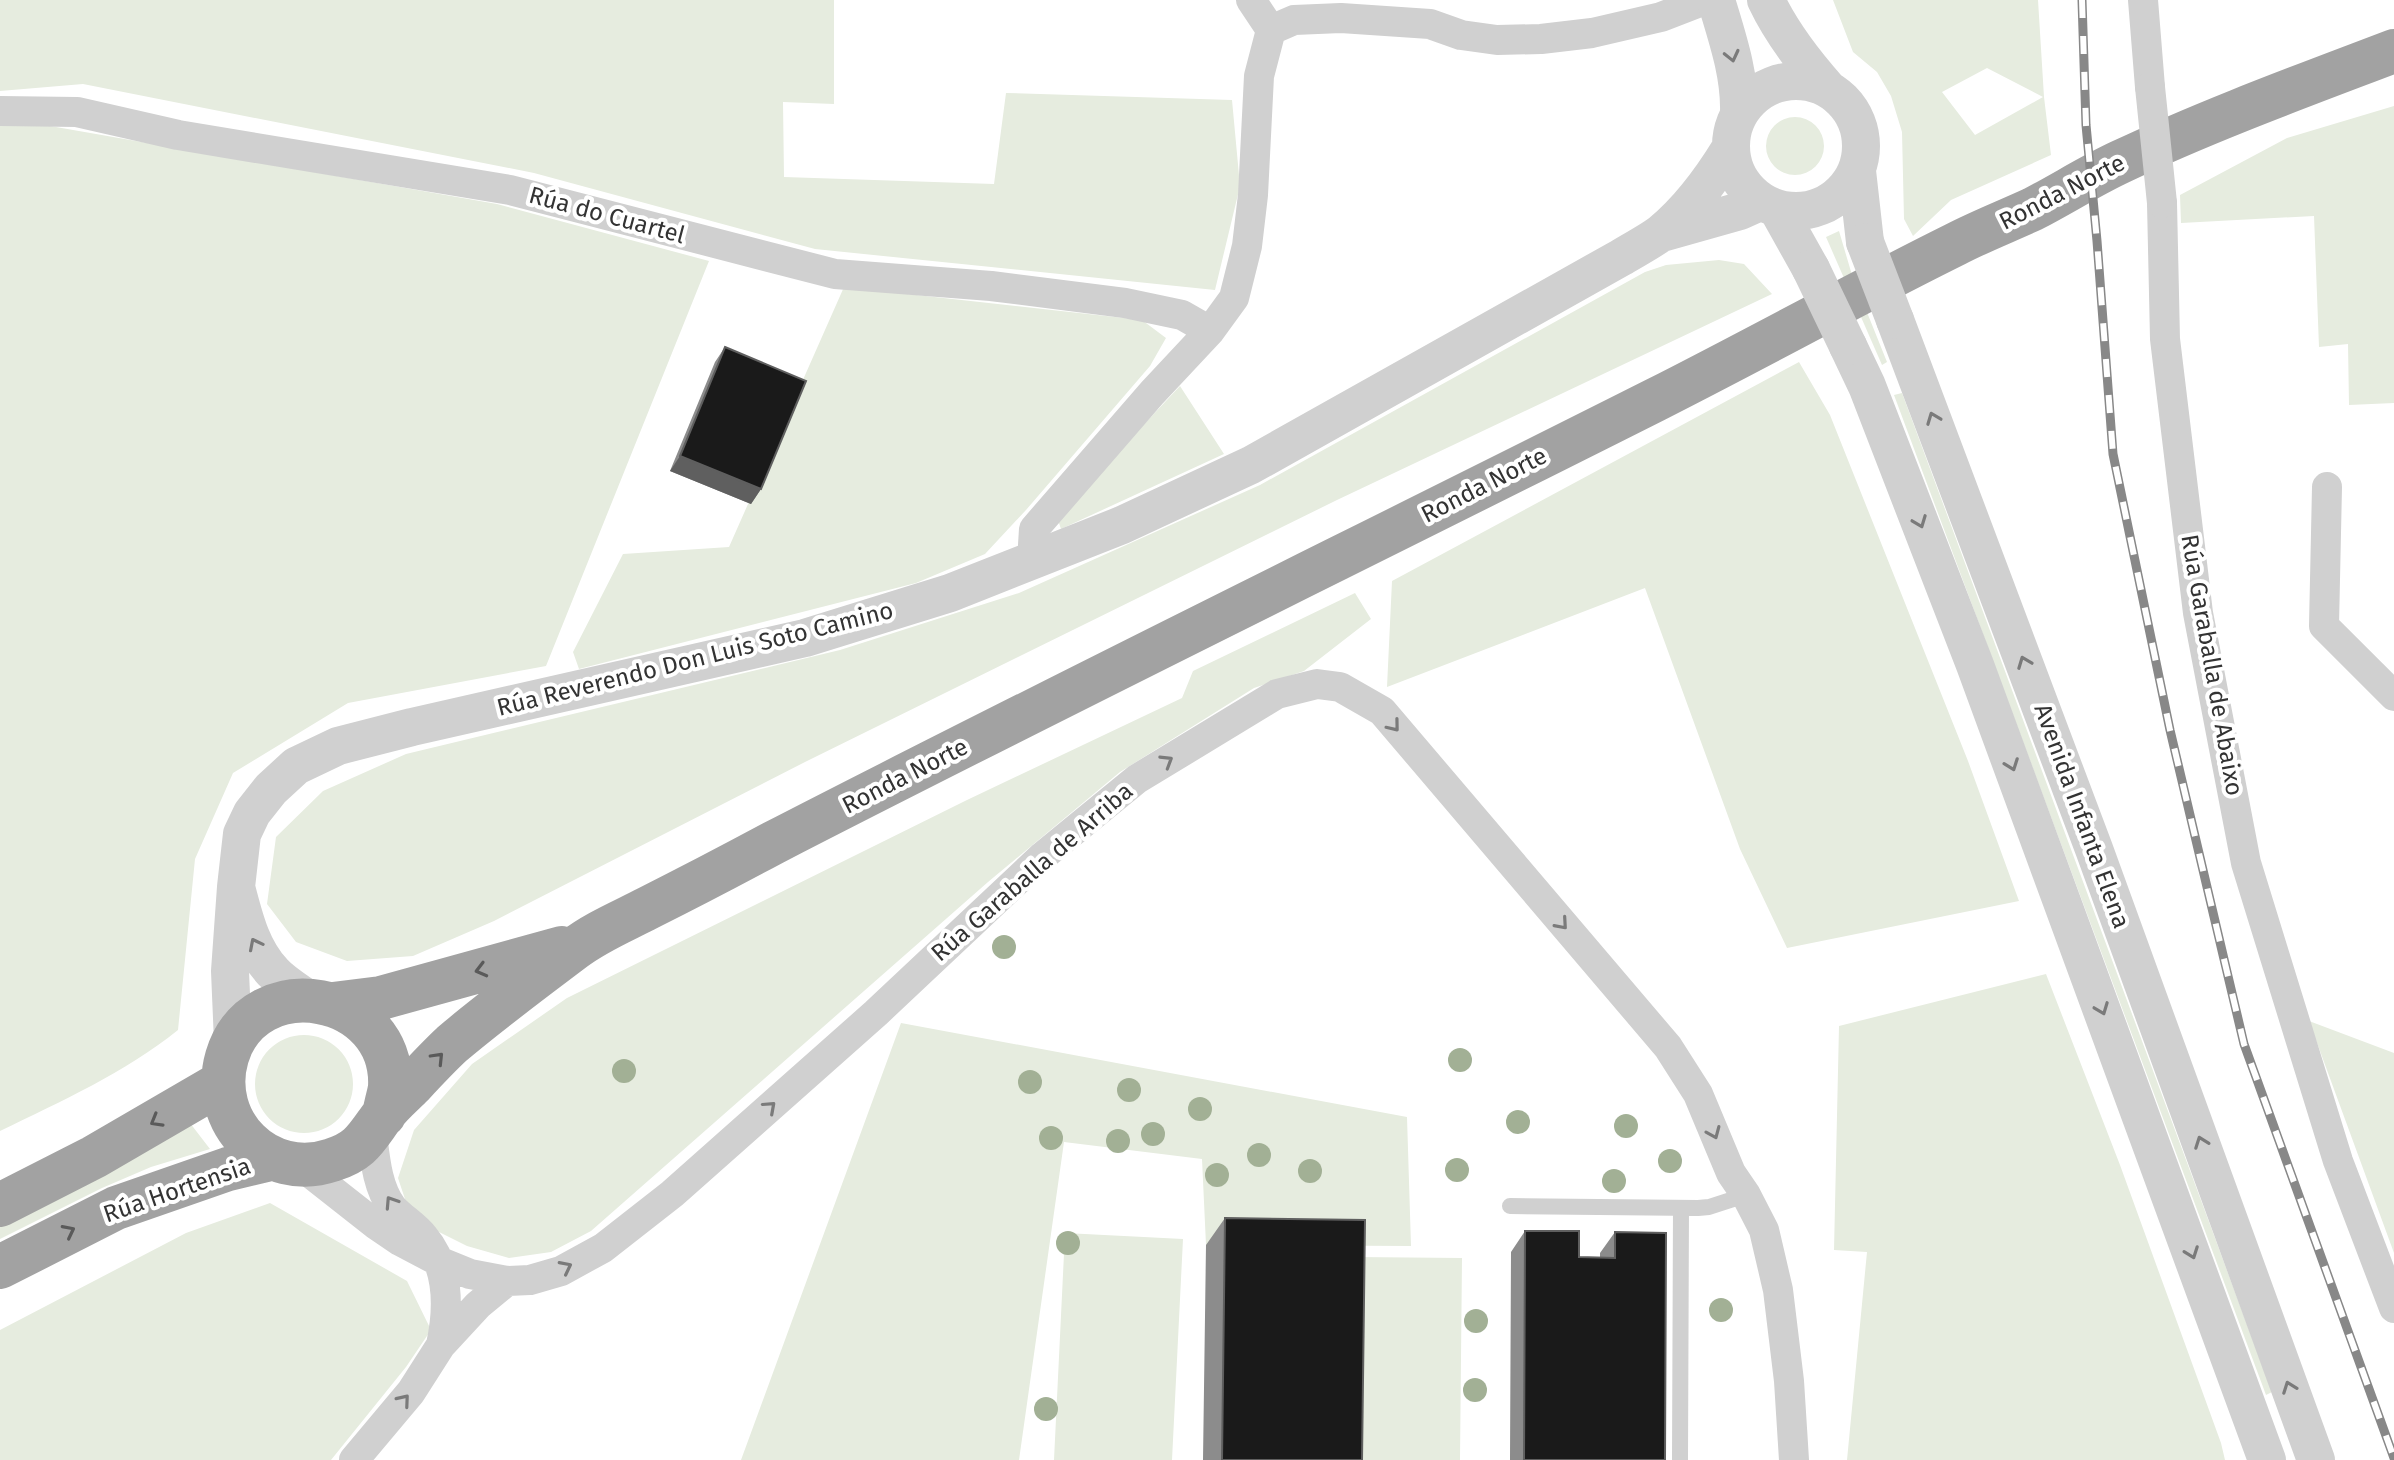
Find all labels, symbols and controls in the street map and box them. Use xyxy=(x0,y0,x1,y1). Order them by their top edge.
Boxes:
one-way arrow xyxy=(1723,48,1740,62)
street label: Ronda Norte xyxy=(1995,148,2129,236)
street label: Rúa do Cuartel xyxy=(526,181,688,249)
one-way arrow xyxy=(1926,412,1942,426)
street label: Ronda Norte xyxy=(1417,441,1551,529)
one-way arrow xyxy=(1910,514,1927,528)
street label: Rúa Garaballa de Abaixo xyxy=(2175,532,2249,798)
street label: Rúa Reverendo Don Luis Soto Camino xyxy=(494,596,896,722)
one-way arrow xyxy=(2017,655,2034,669)
street label: Avenida Infanta Elena xyxy=(2028,700,2136,932)
one-way arrow xyxy=(1384,717,1398,732)
street label: Ronda Norte xyxy=(838,732,972,820)
one-way arrow xyxy=(1158,755,1173,770)
one-way arrow xyxy=(2002,757,2019,771)
street label: Rúa Garaballa de Arriba xyxy=(926,777,1138,967)
one-way arrow xyxy=(1553,914,1567,929)
one-way arrow xyxy=(249,938,265,953)
one-way arrow xyxy=(475,961,489,977)
one-way arrow xyxy=(2092,1001,2109,1015)
one-way arrow xyxy=(428,1053,443,1067)
one-way arrow xyxy=(760,1102,775,1117)
one-way arrow xyxy=(150,1111,165,1127)
one-way arrow xyxy=(1705,1124,1721,1139)
one-way arrow xyxy=(2194,1136,2211,1150)
street label: Rúa Hortensia xyxy=(100,1152,254,1228)
one-way arrow xyxy=(386,1196,401,1211)
one-way arrow xyxy=(61,1226,76,1241)
one-way arrow xyxy=(2182,1245,2199,1259)
one-way arrow xyxy=(558,1262,573,1277)
one-way arrow xyxy=(2282,1380,2299,1394)
one-way arrow xyxy=(394,1395,409,1409)

